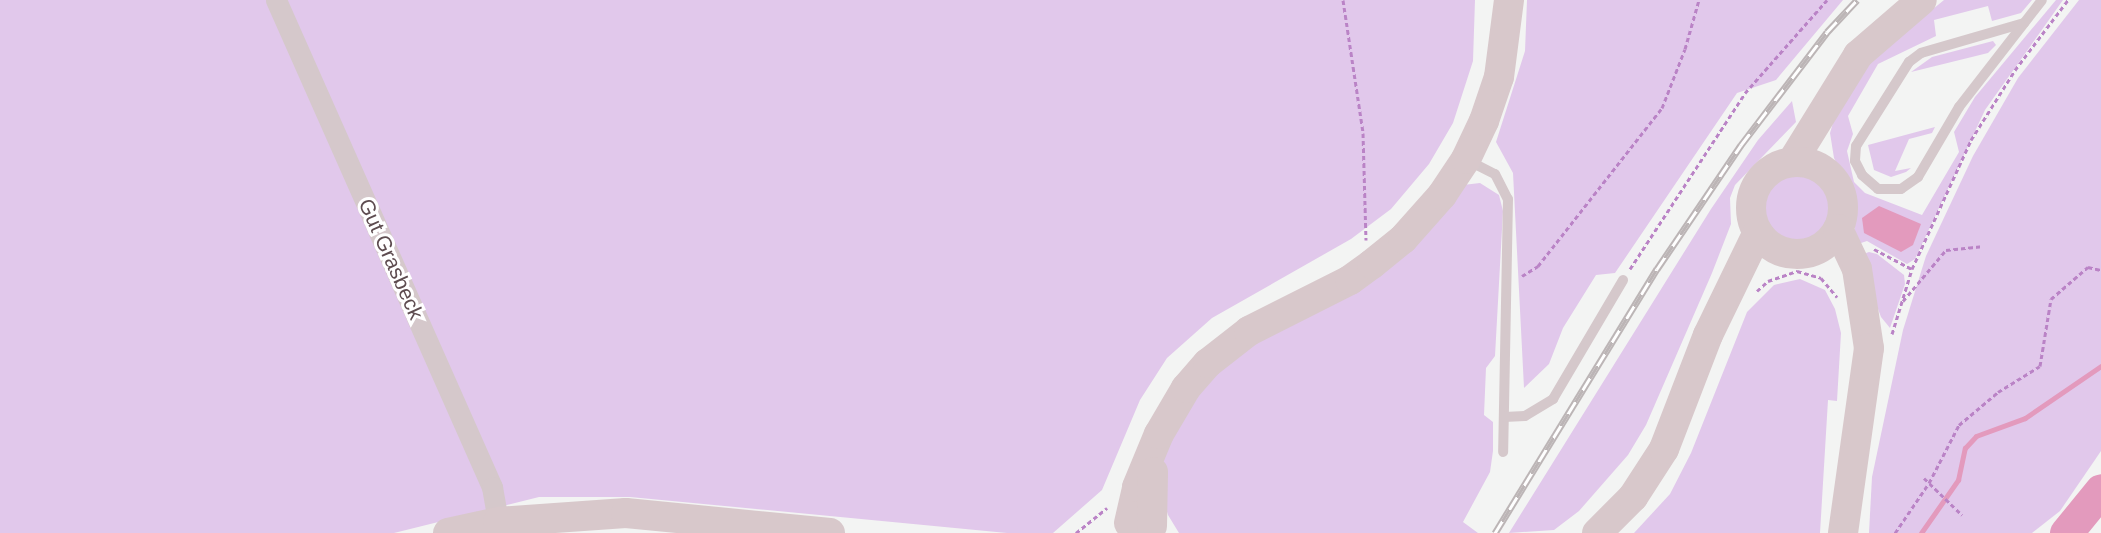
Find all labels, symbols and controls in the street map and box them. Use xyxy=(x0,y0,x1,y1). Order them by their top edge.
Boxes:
street label: Gut Grasbeck xyxy=(353,195,429,323)

